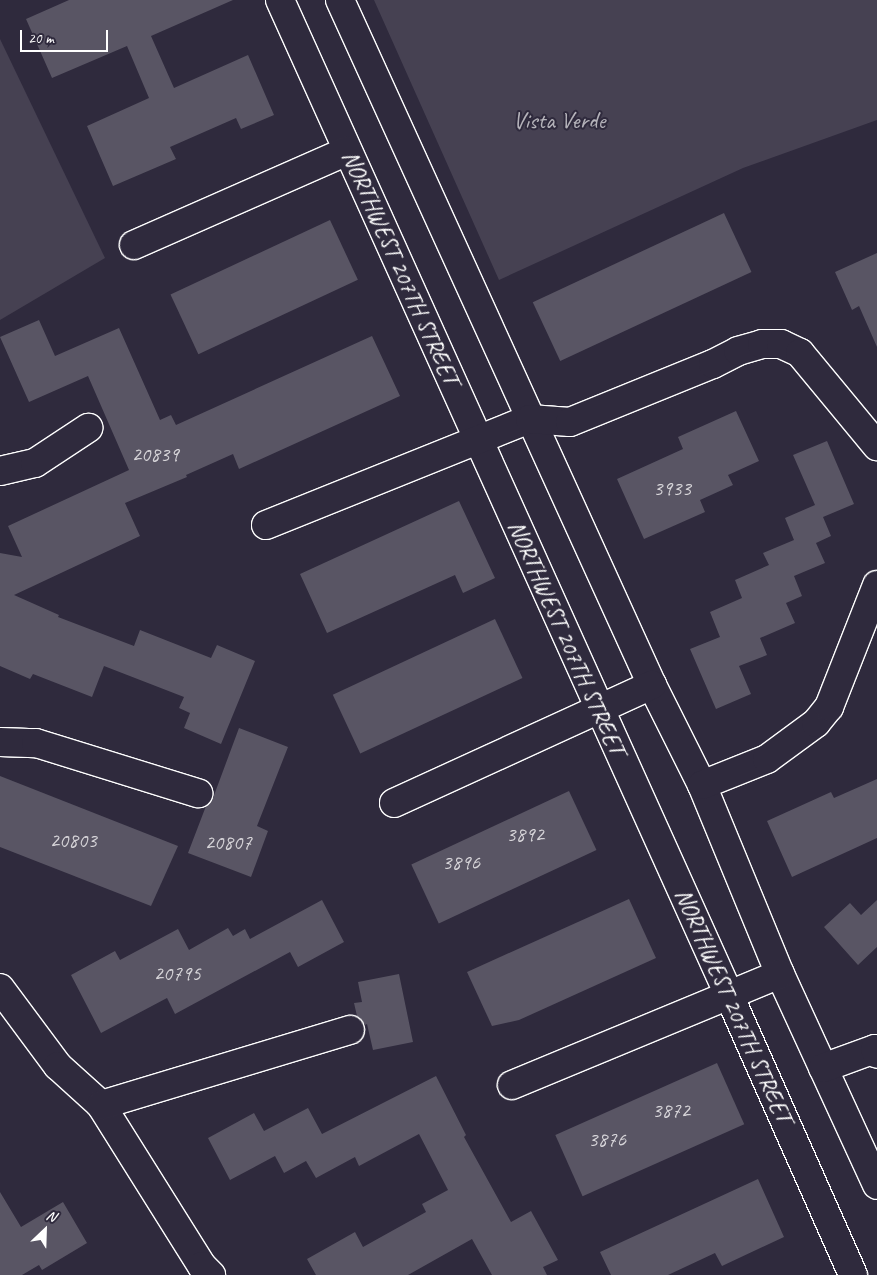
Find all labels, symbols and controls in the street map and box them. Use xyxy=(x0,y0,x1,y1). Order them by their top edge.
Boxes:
scale bar xyxy=(22,20,110,52)
text: 20 m xyxy=(28,29,54,48)
park label: Vista Verde xyxy=(513,107,605,135)
street label: NORTHWEST 207TH STREET xyxy=(335,146,465,390)
house number: 20839 xyxy=(131,441,179,467)
house number: 3933 xyxy=(653,475,691,501)
street label: NORTHWEST 207TH STREET xyxy=(501,516,631,760)
house number: 3892 xyxy=(506,821,544,847)
house number: 20803 xyxy=(49,827,97,853)
house number: 20807 xyxy=(204,829,252,855)
house number: 3896 xyxy=(442,849,480,875)
street label: NORTHWEST 207TH STREET xyxy=(668,884,798,1128)
house number: 20795 xyxy=(153,960,201,986)
house number: 3872 xyxy=(652,1097,690,1123)
house number: 3876 xyxy=(588,1126,626,1152)
north arrow xyxy=(20,1205,70,1255)
text: N xyxy=(44,1206,59,1225)

